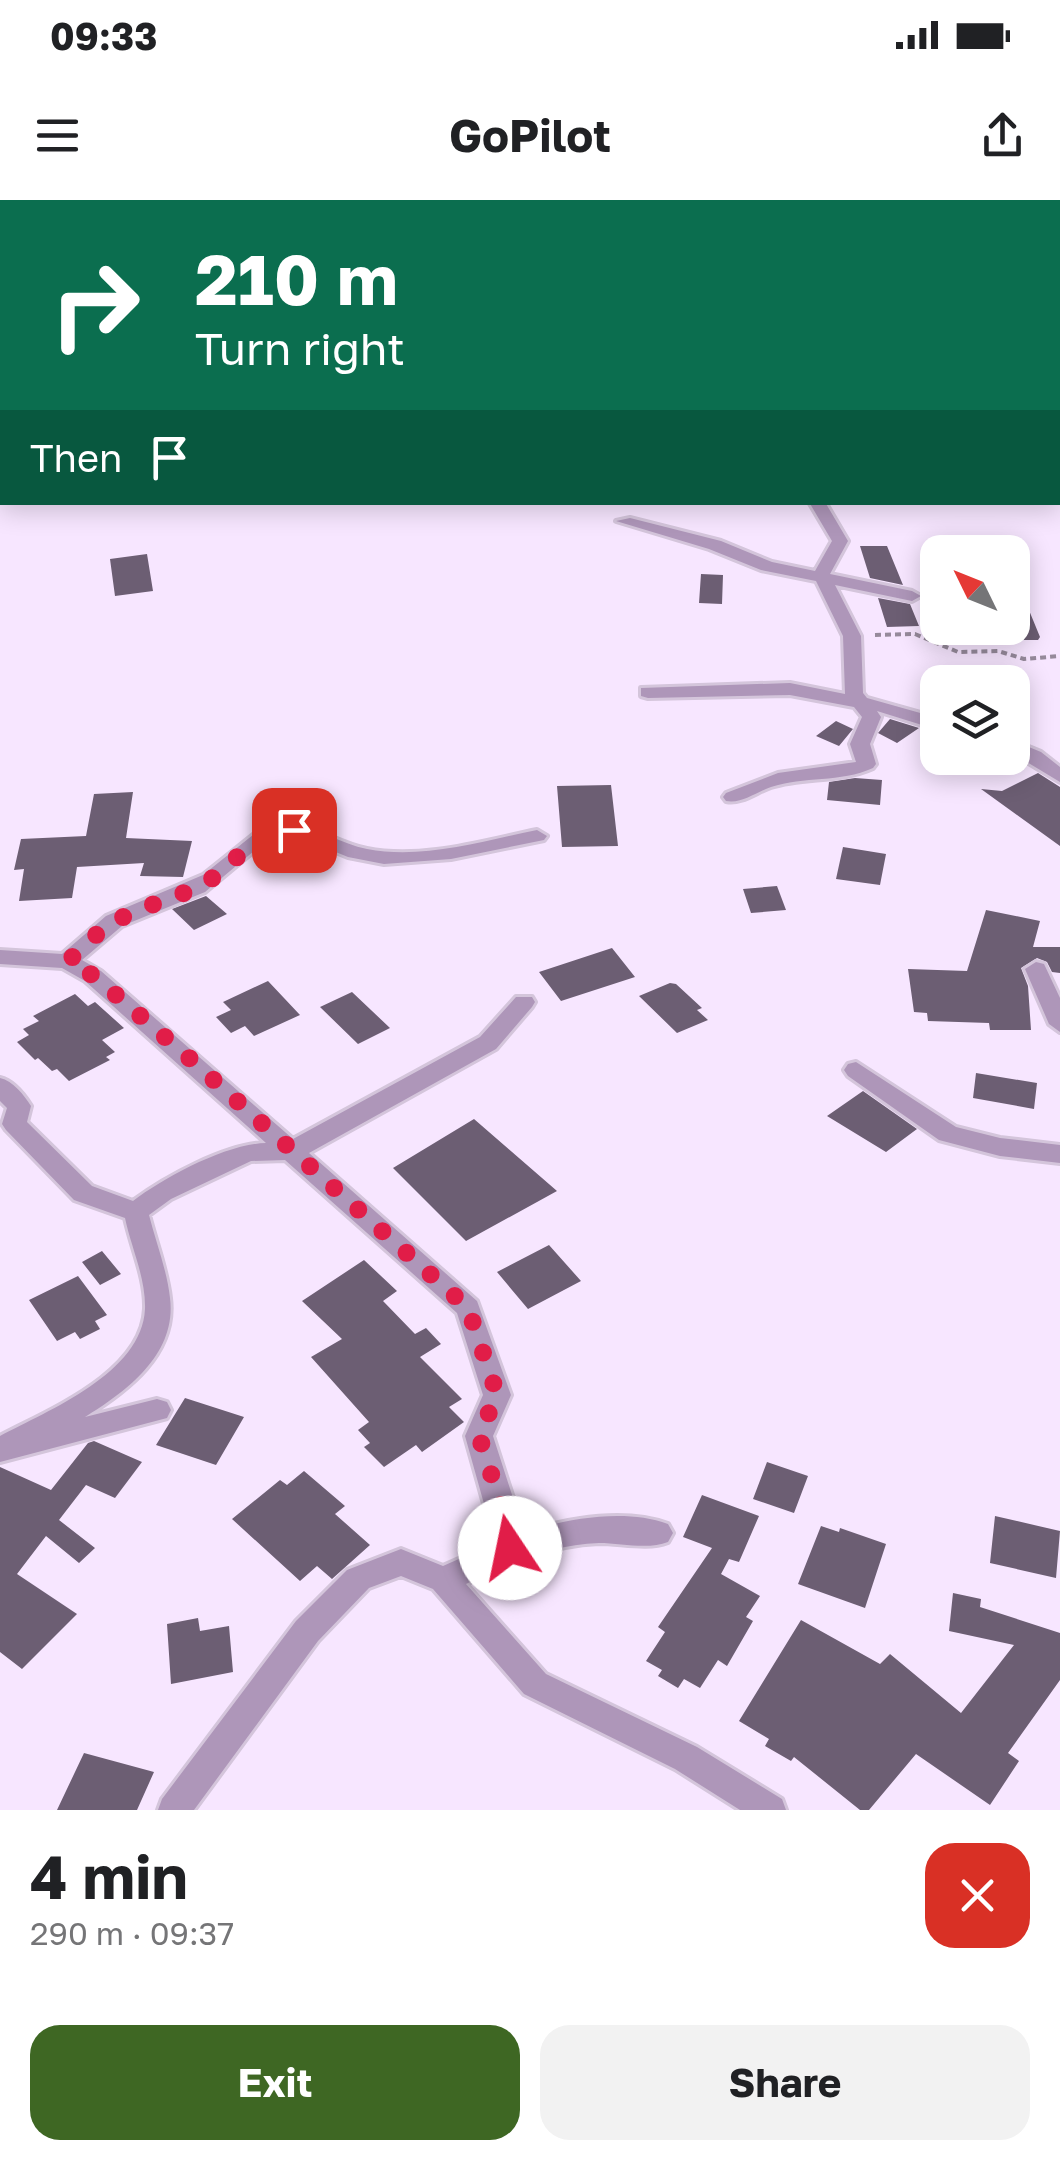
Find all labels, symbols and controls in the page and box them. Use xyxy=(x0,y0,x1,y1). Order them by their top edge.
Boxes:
text: 09:33 xyxy=(50,13,157,58)
icon: menu xyxy=(30,108,85,163)
text: GoPilot xyxy=(449,108,611,162)
icon: share xyxy=(975,108,1030,163)
text: 210 m xyxy=(195,236,398,320)
icon: right xyxy=(30,240,160,370)
text: Turn right xyxy=(195,321,405,375)
icon: arrive xyxy=(142,430,197,485)
text: Then xyxy=(30,435,122,480)
north arrow xyxy=(920,535,1030,645)
map controls xyxy=(920,535,1030,775)
button: layers xyxy=(920,665,1030,775)
pin xyxy=(252,788,337,873)
icon: arrive xyxy=(267,803,322,858)
position arrow xyxy=(458,1496,562,1600)
text: 4 min xyxy=(30,1840,188,1912)
button: close xyxy=(925,1843,1030,1948)
text: 290 m · 09:37 xyxy=(30,1914,234,1952)
button: Exit xyxy=(30,2025,520,2140)
button: Share xyxy=(540,2025,1030,2140)

